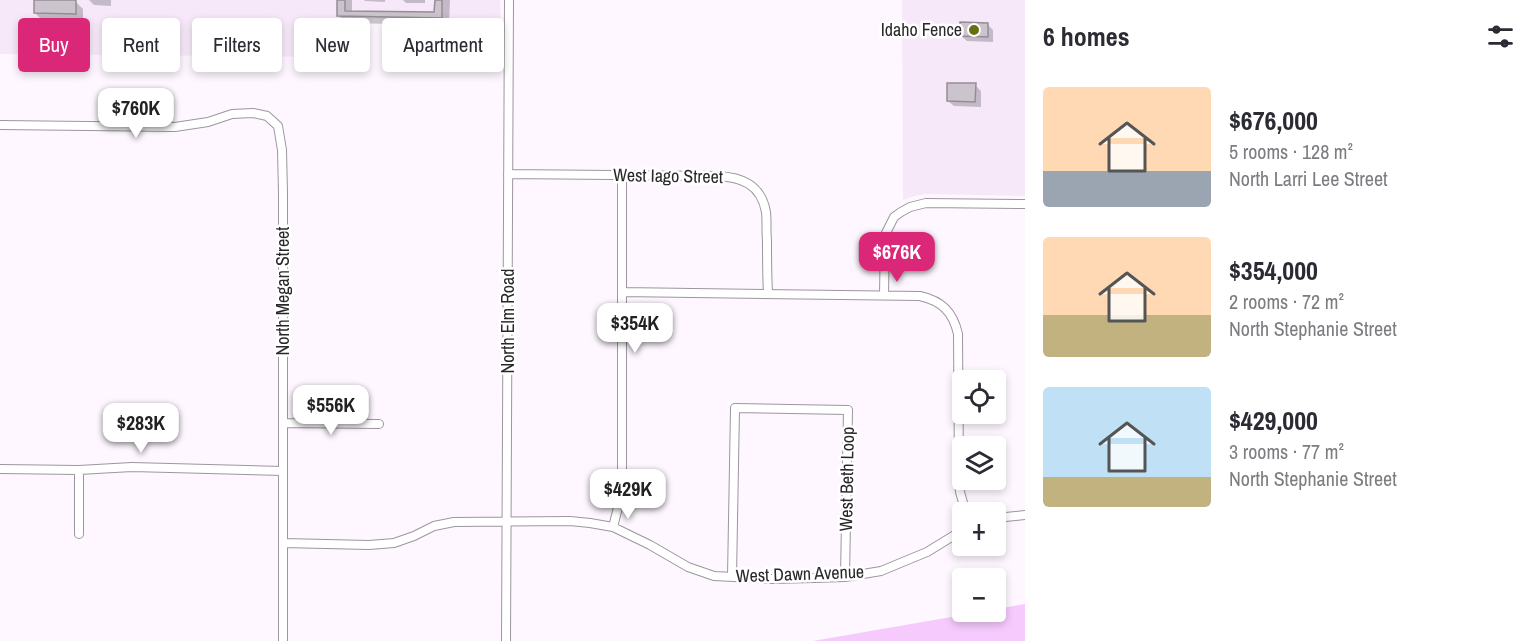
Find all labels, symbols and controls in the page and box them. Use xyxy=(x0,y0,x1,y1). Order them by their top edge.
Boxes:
place label: Idaho Fence xyxy=(881,17,962,42)
chip: Buy xyxy=(18,18,90,72)
chip: Rent xyxy=(102,18,180,72)
chip: Filters xyxy=(192,18,282,72)
chip: New xyxy=(294,18,370,72)
chip: Apartment xyxy=(382,18,504,72)
text: 6 homes xyxy=(1043,19,1130,54)
icon: filters xyxy=(1484,20,1517,53)
marker: Idaho Fence xyxy=(967,23,981,37)
pin: $760K xyxy=(94,88,178,139)
text: $760K xyxy=(112,94,160,121)
text: $676,000 xyxy=(1229,103,1318,138)
icon: home xyxy=(1091,111,1163,183)
text: 5 rooms · 128 m² xyxy=(1229,138,1353,165)
street label: West Iago Street xyxy=(613,162,723,189)
text: North Larri Lee Street xyxy=(1229,165,1388,192)
street label: North Megan Street xyxy=(270,227,295,355)
pin: $676K xyxy=(855,232,939,283)
text: $676K xyxy=(873,238,921,265)
text: $354,000 xyxy=(1229,253,1318,288)
icon: home xyxy=(1091,261,1163,333)
street label: North Elm Road xyxy=(495,269,520,374)
text: 2 rooms · 72 m² xyxy=(1229,288,1344,315)
pin: $354K xyxy=(593,303,677,354)
text: $354K xyxy=(611,309,659,336)
text: North Stephanie Street xyxy=(1229,315,1397,342)
map controls xyxy=(952,370,1006,622)
button: locate xyxy=(952,370,1006,424)
pin: $556K xyxy=(289,385,373,436)
text: $556K xyxy=(307,391,355,418)
pin: $283K xyxy=(99,403,183,454)
text: $429,000 xyxy=(1229,403,1318,438)
text: $283K xyxy=(117,409,165,436)
icon: home xyxy=(1091,411,1163,483)
street label: West Beth Loop xyxy=(833,426,860,532)
button: layers xyxy=(952,436,1006,490)
text: 3 rooms · 77 m² xyxy=(1229,438,1344,465)
text: North Stephanie Street xyxy=(1229,465,1397,492)
pin: $429K xyxy=(586,469,670,520)
text: $429K xyxy=(604,475,652,502)
button: + xyxy=(952,502,1006,556)
street label: West Dawn Avenue xyxy=(735,559,865,588)
button: − xyxy=(952,568,1006,622)

